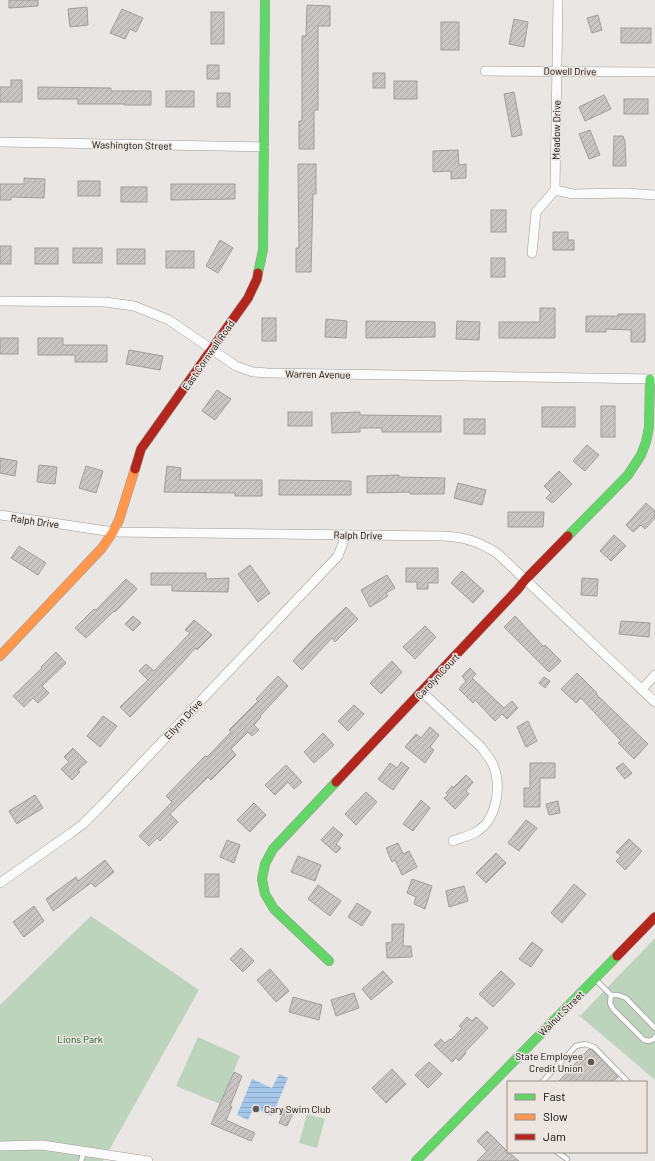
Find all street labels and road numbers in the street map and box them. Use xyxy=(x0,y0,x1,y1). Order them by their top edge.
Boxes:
street label: Dowell Drive xyxy=(544,65,596,77)
street label: Meadow Drive xyxy=(549,100,563,160)
street label: Washington Street xyxy=(92,138,173,152)
street label: East Cornwall Road xyxy=(179,318,237,392)
street label: Warren Avenue xyxy=(285,367,351,381)
street label: Ralph Drive xyxy=(10,512,60,530)
street label: Ralph Drive xyxy=(334,529,382,541)
street label: Carolyn Court xyxy=(413,650,462,702)
street label: Ellynn Drive xyxy=(161,697,205,741)
street label: Walnut Street xyxy=(536,988,586,1038)

